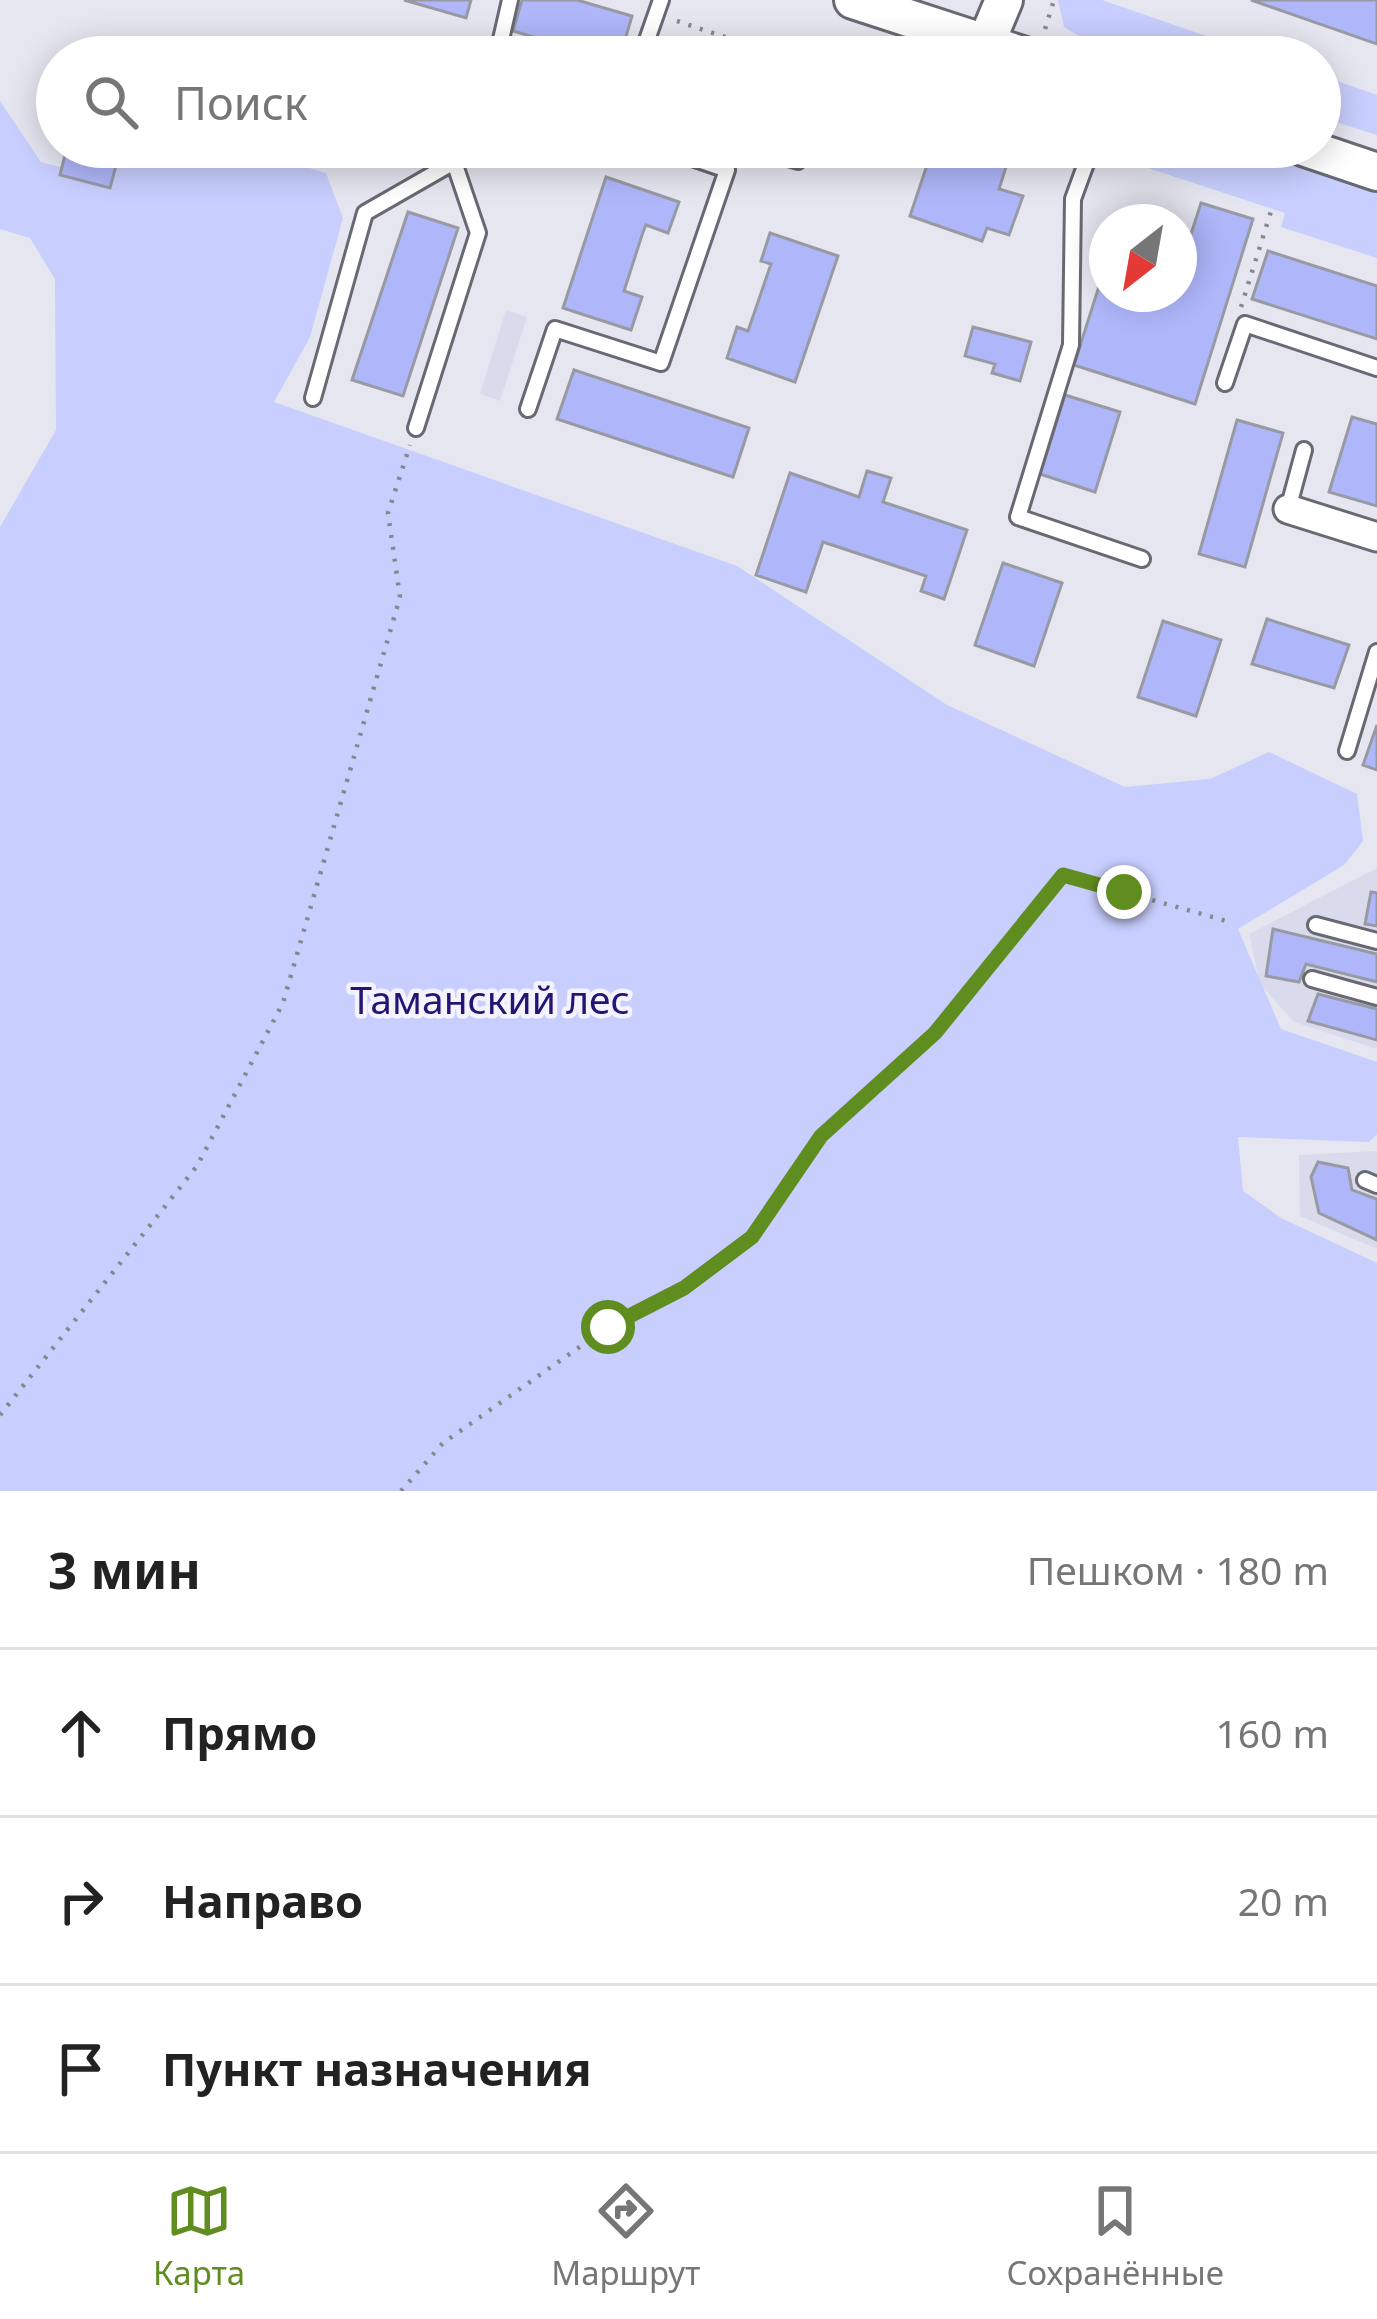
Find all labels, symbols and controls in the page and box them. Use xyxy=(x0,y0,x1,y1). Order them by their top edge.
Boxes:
search box xyxy=(36,36,1341,168)
icon: search xyxy=(78,69,144,135)
text: Поиск xyxy=(174,72,308,133)
north arrow xyxy=(1089,204,1197,312)
route end xyxy=(1097,865,1151,919)
park label: Таманский лес xyxy=(350,972,630,1025)
route start xyxy=(581,1300,635,1354)
text: 3 мин xyxy=(48,1534,201,1604)
text: Пешком · 180 m xyxy=(1027,1543,1329,1596)
icon: ahead xyxy=(48,1700,114,1766)
text: Прямо xyxy=(162,1702,317,1763)
text: 160 m xyxy=(1215,1706,1329,1759)
icon: right xyxy=(48,1868,114,1934)
text: Направо xyxy=(162,1870,363,1931)
text: 20 m xyxy=(1238,1874,1329,1927)
icon: arrive xyxy=(48,2036,114,2102)
text: Пункт назначения xyxy=(162,2038,592,2099)
tab: Карта xyxy=(153,2178,245,2295)
tab: Маршрут xyxy=(551,2178,700,2295)
tab: Сохранённые xyxy=(1006,2178,1224,2295)

